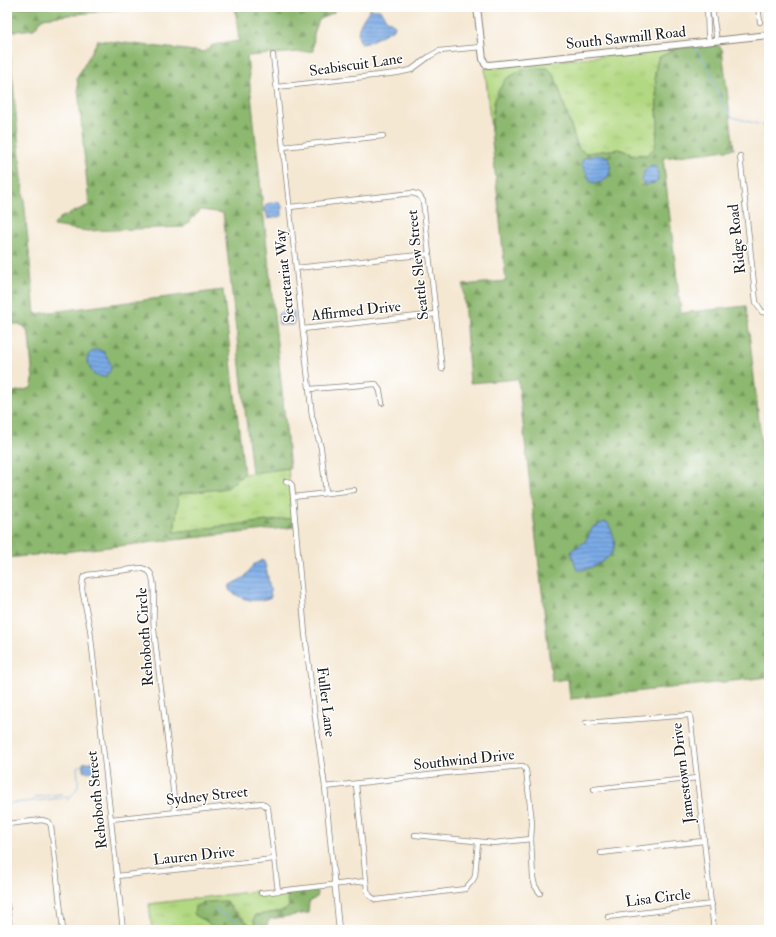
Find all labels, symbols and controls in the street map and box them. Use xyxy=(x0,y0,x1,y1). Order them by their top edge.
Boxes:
street label: South Sawmill Road xyxy=(565,22,688,54)
street label: Seabiscuit Lane xyxy=(308,49,404,81)
street label: Ridge Road xyxy=(724,202,750,275)
street label: Seattle Slew Street xyxy=(403,209,433,321)
street label: Secretariat Way xyxy=(271,228,299,324)
street label: Affirmed Drive xyxy=(309,297,402,325)
street label: Rehoboth Circle xyxy=(132,587,158,687)
street label: Fuller Lane xyxy=(312,666,340,738)
street label: Jamestown Drive xyxy=(667,721,700,825)
street label: Southwind Drive xyxy=(412,745,516,775)
street label: Rehoboth Street xyxy=(82,750,112,850)
street label: Sydney Street xyxy=(165,782,249,810)
street label: Lauren Drive xyxy=(152,842,236,870)
street label: Lisa Circle xyxy=(624,885,692,911)

